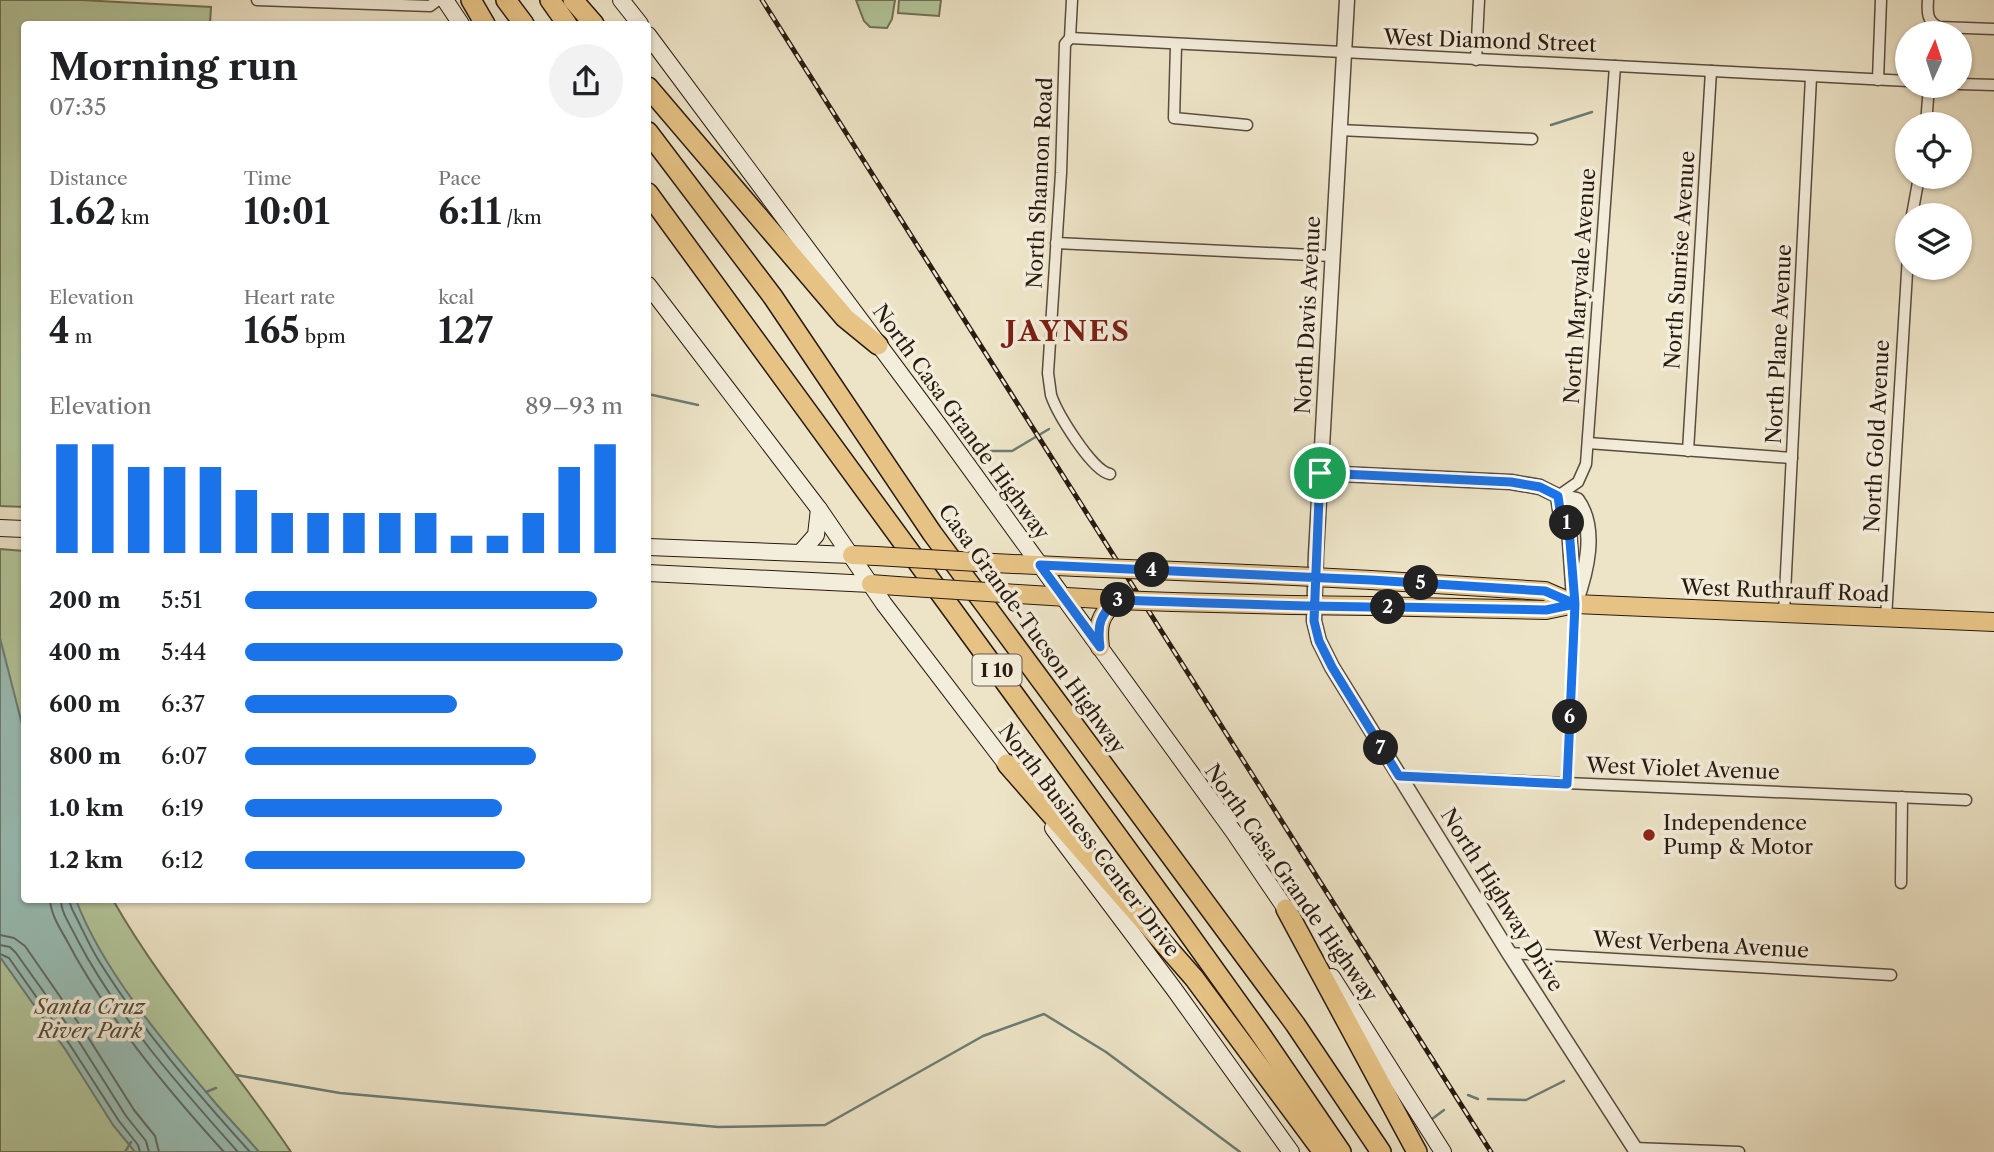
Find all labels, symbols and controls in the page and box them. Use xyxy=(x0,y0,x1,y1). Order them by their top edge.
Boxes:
north arrow xyxy=(1895,21,1972,98)
map controls xyxy=(1895,21,1972,280)
street label: West Diamond Street xyxy=(1382,24,1597,57)
text: Morning run xyxy=(49,43,298,90)
button: share xyxy=(549,44,623,118)
street label: North Shannon Road xyxy=(1021,77,1058,289)
text: 07:35 xyxy=(49,93,107,121)
button: locate xyxy=(1895,112,1972,189)
street label: North Sunrise Avenue xyxy=(1659,150,1700,370)
text: Distance xyxy=(49,167,128,190)
text: Time xyxy=(244,167,292,190)
text: Pace xyxy=(438,167,481,190)
street label: North Maryvale Avenue xyxy=(1559,167,1600,405)
text: 1.62 xyxy=(49,190,116,233)
text: 10:01 xyxy=(244,190,330,233)
text: 6:11 xyxy=(438,190,501,233)
button: layers xyxy=(1895,203,1972,280)
text: km xyxy=(116,206,150,229)
text: /km xyxy=(501,206,542,229)
street label: North Davis Avenue xyxy=(1290,215,1325,415)
street label: North Plane Avenue xyxy=(1761,243,1796,445)
text: Elevation xyxy=(49,286,134,309)
text: Heart rate xyxy=(244,286,335,309)
text: kcal xyxy=(438,286,474,309)
street label: North Casa Grande Highway xyxy=(868,299,1055,544)
text: 4 xyxy=(49,309,70,352)
text: 165 xyxy=(244,309,300,352)
text: 127 xyxy=(438,309,493,352)
district label: JAYNES xyxy=(1000,314,1131,348)
text: m xyxy=(70,325,93,348)
text: bpm xyxy=(300,325,346,348)
street label: North Gold Avenue xyxy=(1859,339,1894,533)
text: Elevation xyxy=(49,392,152,420)
text: 89–93 m xyxy=(525,392,623,420)
pin xyxy=(1290,443,1350,503)
icon: arrive xyxy=(1301,454,1339,492)
street label: Casa Grande-Tucson Highway xyxy=(934,499,1131,758)
pin: 1 xyxy=(1550,505,1584,540)
text: 1 xyxy=(1562,511,1571,534)
pin: 4 xyxy=(1134,552,1170,588)
text: 4 xyxy=(1146,558,1157,581)
pin: 5 xyxy=(1404,566,1438,600)
text: 5 xyxy=(1415,571,1426,594)
street label: West Ruthrauff Road xyxy=(1679,574,1890,607)
pin: 3 xyxy=(1100,582,1136,618)
text: 200 m xyxy=(49,586,121,614)
text: 5:51 xyxy=(161,586,202,614)
text: 3 xyxy=(1112,588,1123,611)
pin: 2 xyxy=(1370,590,1406,624)
text: 2 xyxy=(1382,595,1393,618)
text: 400 m xyxy=(49,638,121,666)
text: 5:44 xyxy=(161,638,207,666)
road number: I 10 xyxy=(972,654,1021,685)
text: 600 m xyxy=(49,690,121,718)
text: 6:37 xyxy=(161,690,205,718)
pin: 6 xyxy=(1552,700,1588,734)
text: 6 xyxy=(1564,705,1575,728)
street label: North Business Center Drive xyxy=(994,718,1185,961)
pin: 7 xyxy=(1364,730,1398,766)
text: 7 xyxy=(1376,736,1385,759)
text: 800 m xyxy=(49,742,121,770)
text: 6:07 xyxy=(161,742,207,770)
street label: West Violet Avenue xyxy=(1585,753,1780,784)
street label: North Casa Grande Highway xyxy=(1200,759,1383,1007)
text: 1.0 km xyxy=(49,794,124,822)
text: 6:19 xyxy=(161,794,204,822)
street label: North Highway Drive xyxy=(1436,804,1569,996)
place label: Independence Pump & Motor xyxy=(1663,810,1813,859)
marker: Independence Pump & Motor xyxy=(1641,827,1657,843)
text: 1.2 km xyxy=(49,846,123,874)
text: 6:12 xyxy=(161,846,204,874)
street label: West Verbena Avenue xyxy=(1592,926,1809,963)
park label: Santa Cruz River Park xyxy=(33,994,147,1043)

